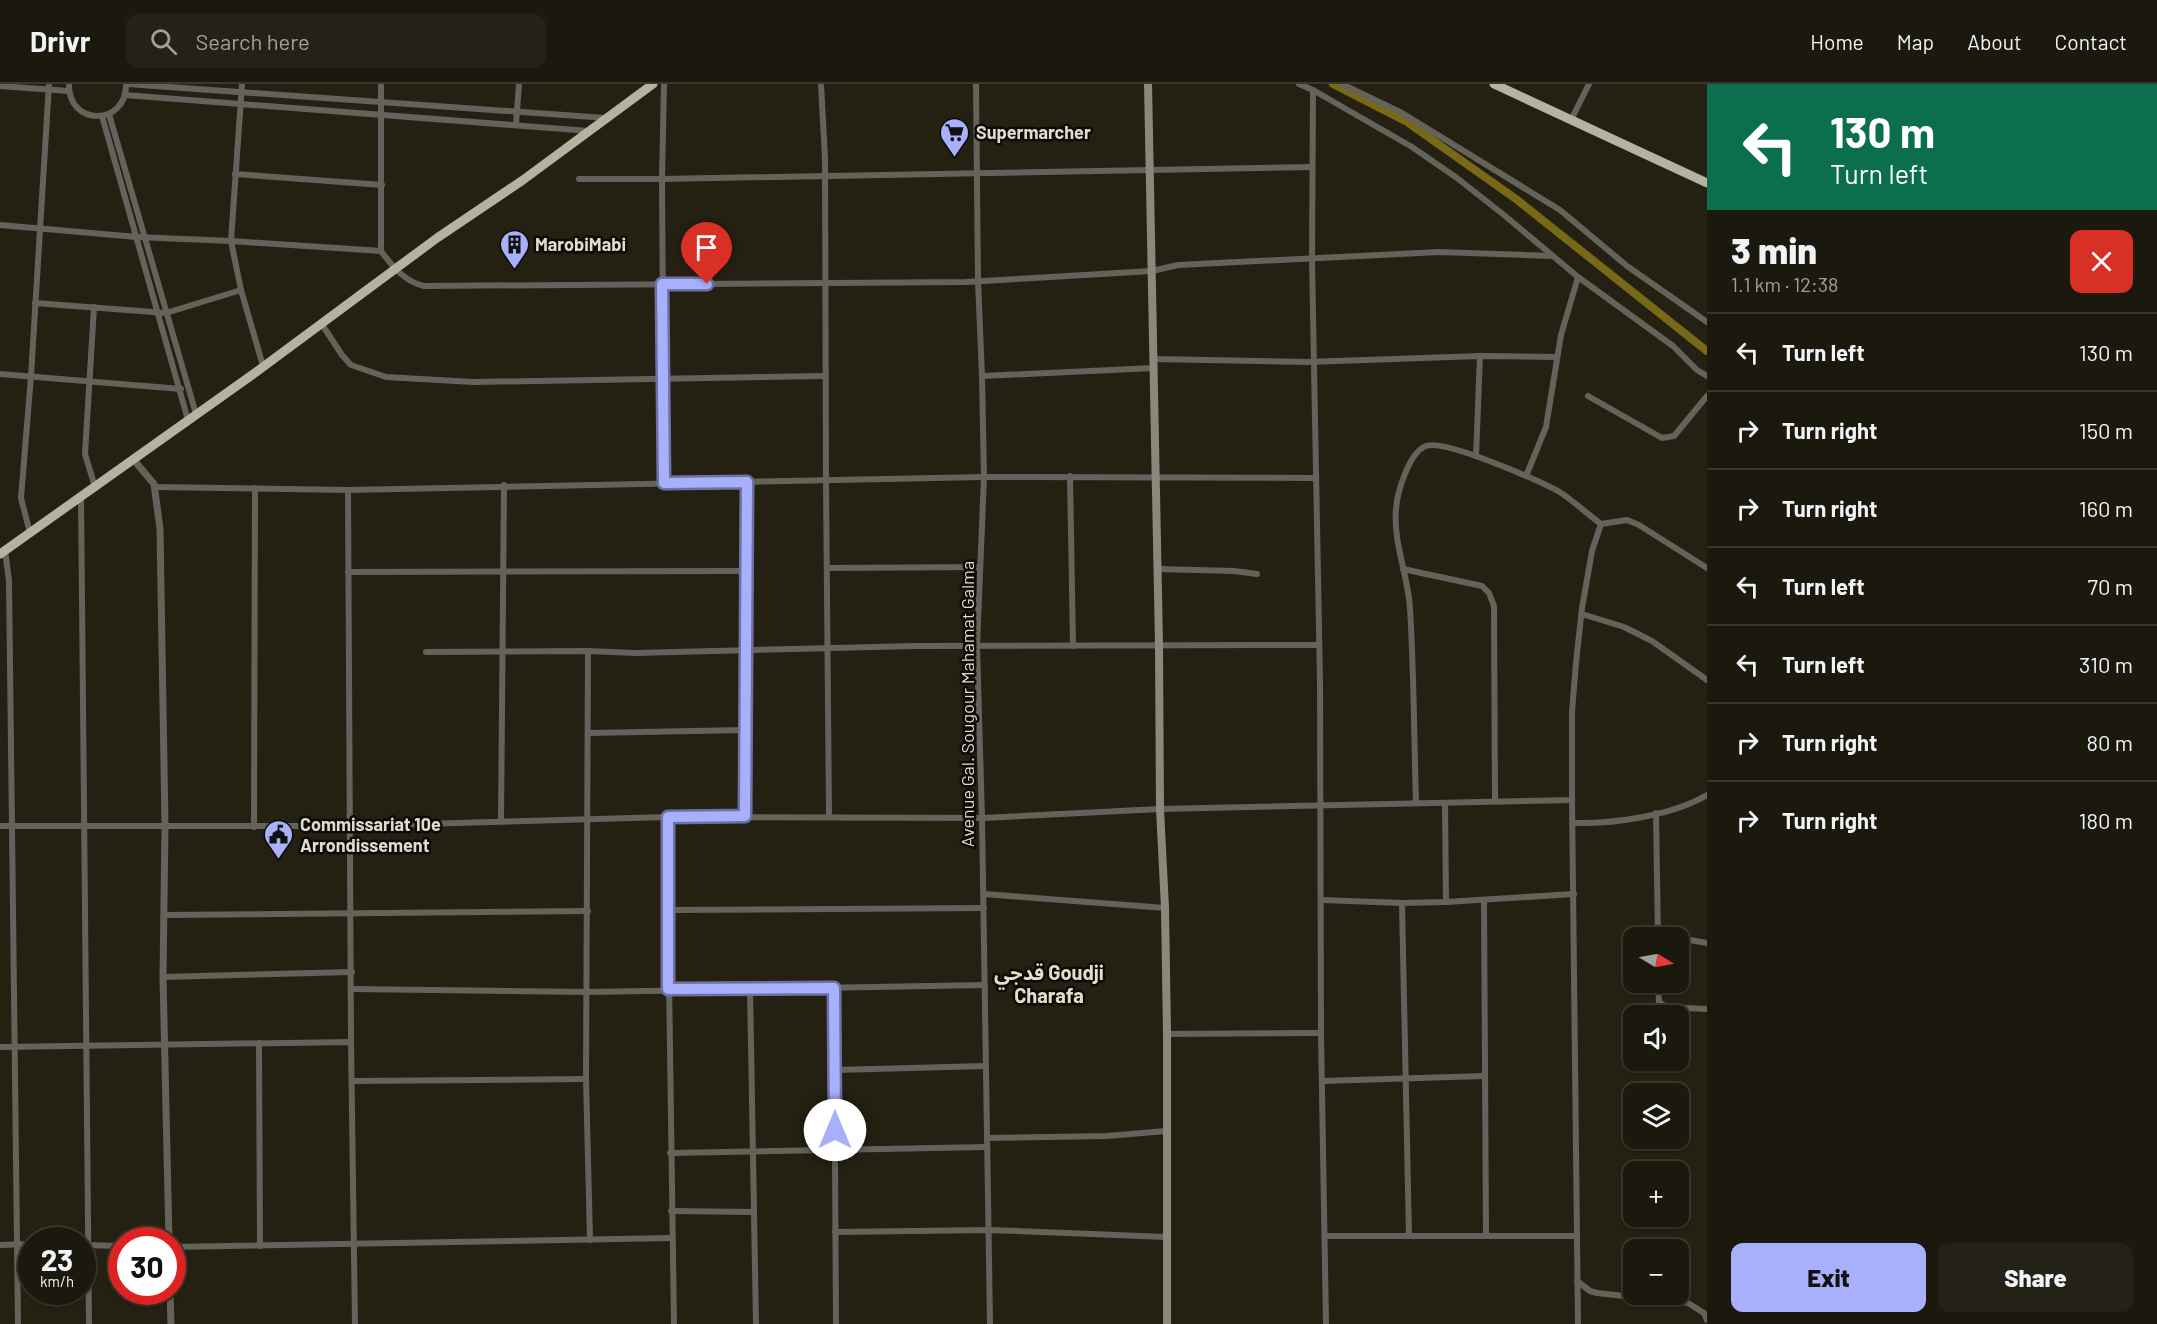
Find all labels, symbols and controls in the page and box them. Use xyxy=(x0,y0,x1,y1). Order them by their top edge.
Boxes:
search box xyxy=(126,14,546,68)
text: Drivr xyxy=(30,24,90,58)
icon: search xyxy=(147,25,180,58)
text: Search here xyxy=(195,28,310,54)
text: Home xyxy=(1810,29,1864,54)
text: Map xyxy=(1897,29,1934,54)
text: About xyxy=(1967,29,2022,54)
text: Contact xyxy=(2055,29,2127,54)
text: 130 m xyxy=(1830,106,1935,156)
icon: left xyxy=(1731,108,1809,186)
supermarket icon: Supermarcher xyxy=(939,116,971,158)
place label: Supermarcher xyxy=(976,121,1091,143)
text: Turn left xyxy=(1830,157,1928,189)
pin xyxy=(681,222,732,284)
building icon: MarobiMabi xyxy=(498,228,530,270)
text: 3 min xyxy=(1731,228,1817,271)
button: close xyxy=(2070,230,2133,293)
icon: arrive xyxy=(690,231,723,264)
place label: MarobiMabi xyxy=(535,233,626,255)
text: 1.1 km · 12:38 xyxy=(1731,272,1839,296)
icon: left xyxy=(1731,336,1764,369)
text: Turn left xyxy=(1782,339,1865,365)
text: 130 m xyxy=(2079,339,2133,365)
icon: right xyxy=(1731,414,1764,447)
text: Turn right xyxy=(1782,417,1877,443)
text: 150 m xyxy=(2079,417,2133,443)
icon: right xyxy=(1731,492,1764,525)
text: Turn right xyxy=(1782,495,1877,521)
text: 160 m xyxy=(2079,495,2133,521)
street label: Avenue Gal. Sougour Mahamat Galma xyxy=(956,561,978,847)
icon: left xyxy=(1731,570,1764,603)
text: Turn left xyxy=(1782,573,1865,599)
text: 70 m xyxy=(2088,573,2133,599)
icon: left xyxy=(1731,648,1764,681)
text: Turn left xyxy=(1782,651,1865,677)
text: 310 m xyxy=(2079,651,2133,677)
icon: right xyxy=(1731,726,1764,759)
text: Turn right xyxy=(1782,729,1877,755)
text: 80 m xyxy=(2087,729,2133,755)
icon: right xyxy=(1731,804,1764,837)
text: Turn right xyxy=(1782,807,1877,833)
text: 180 m xyxy=(2079,807,2133,833)
place label: Commissariat 10e Arrondissement xyxy=(300,813,441,856)
public building icon: Commissariat 10e Arrondissement xyxy=(263,818,295,860)
north arrow xyxy=(1623,927,1689,993)
map controls xyxy=(1623,927,1689,1305)
district label: قدجي Goudji Charafa xyxy=(994,960,1104,1007)
button: sound xyxy=(1623,1005,1689,1071)
button: layers xyxy=(1623,1083,1689,1149)
position arrow xyxy=(803,1098,867,1162)
button: + xyxy=(1623,1161,1689,1227)
speed limit sign: 30 xyxy=(108,1227,186,1305)
button: − xyxy=(1623,1239,1689,1305)
text: 23 xyxy=(41,1241,73,1277)
button: Exit xyxy=(1731,1243,1926,1312)
button: Share xyxy=(1938,1243,2133,1312)
text: km/h xyxy=(40,1272,74,1290)

